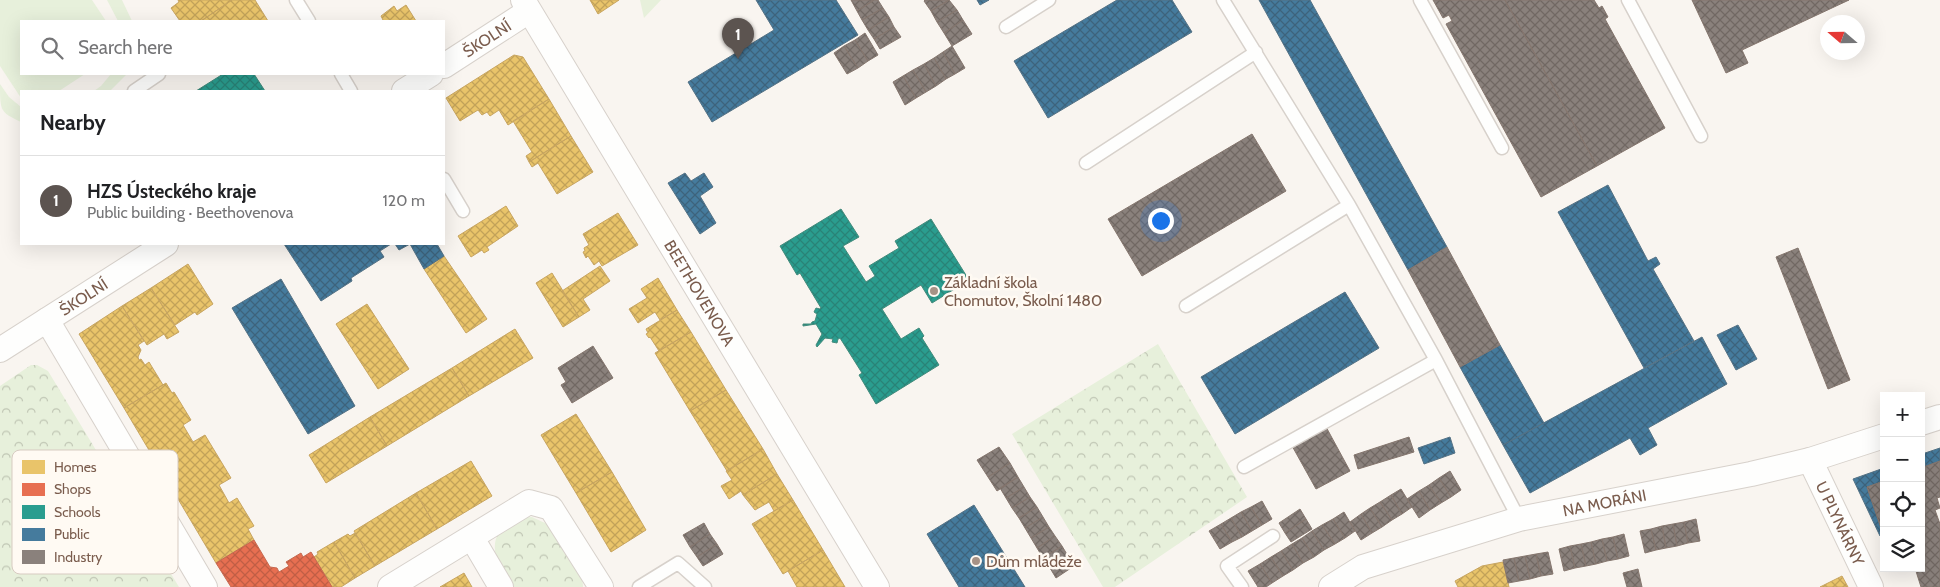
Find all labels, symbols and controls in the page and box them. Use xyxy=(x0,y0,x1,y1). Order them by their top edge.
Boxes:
north arrow xyxy=(1820,15,1865,60)
street label: ŠKOLNÍ xyxy=(459,16,515,61)
pin: 1 xyxy=(722,18,754,59)
search box xyxy=(20,20,445,75)
icon: search xyxy=(38,34,66,62)
text: Search here xyxy=(78,36,172,59)
text: Nearby xyxy=(40,110,106,135)
text: HZS Ústeckého kraje xyxy=(87,180,256,203)
text: 1 xyxy=(53,191,59,210)
text: 120 m xyxy=(383,191,425,210)
text: Public building · Beethovenova xyxy=(87,203,294,222)
your location xyxy=(1148,208,1174,234)
street label: BEETHOVENOVA xyxy=(660,237,739,349)
place label: Základní škola Chomutov, Školní 1480 xyxy=(944,273,1102,310)
street label: ŠKOLNÍ xyxy=(56,274,111,319)
marker: Základní škola Chomutov, Školní 1480 xyxy=(928,285,940,297)
map controls xyxy=(1880,392,1925,572)
button: + xyxy=(1880,392,1925,437)
button: − xyxy=(1880,437,1925,482)
legend xyxy=(12,450,178,574)
text: Homes xyxy=(54,458,97,476)
street label: U PLYNÁRNY xyxy=(1812,478,1869,569)
text: Shops xyxy=(54,480,91,498)
button: locate xyxy=(1880,482,1925,527)
street label: NA MORÁNI xyxy=(1561,485,1648,520)
text: Schools xyxy=(54,503,101,521)
text: Public xyxy=(54,525,90,543)
button: layers xyxy=(1880,527,1925,572)
text: Industry xyxy=(54,548,102,566)
place label: Dům mládeže xyxy=(986,552,1082,571)
marker: Dům mládeže xyxy=(970,555,982,567)

